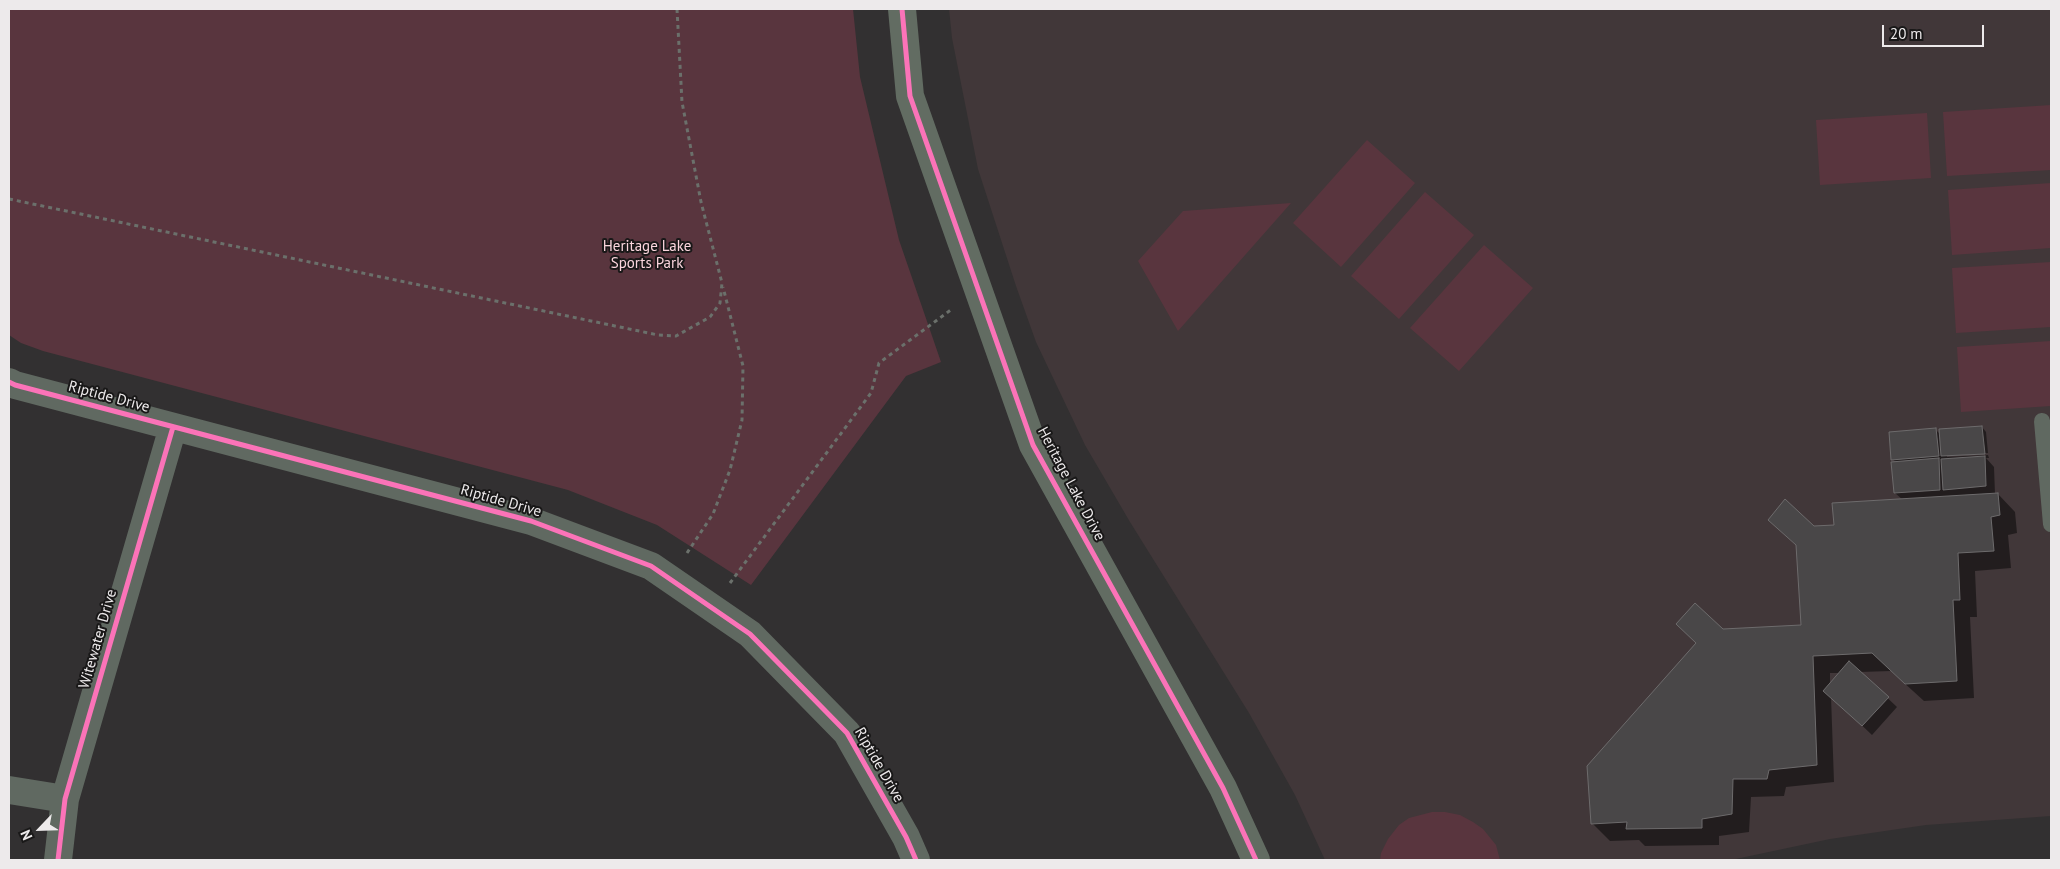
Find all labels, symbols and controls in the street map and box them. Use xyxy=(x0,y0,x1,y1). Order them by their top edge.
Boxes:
scale bar xyxy=(1885,15,1988,47)
text: 20 m xyxy=(1890,24,1923,43)
park label: Heritage Lake Sports Park xyxy=(603,238,691,273)
street label: Riptide Drive xyxy=(66,378,152,416)
street label: Heritage Lake Drive xyxy=(1033,424,1109,544)
street label: Riptide Drive xyxy=(458,481,544,521)
street label: Witewater Drive xyxy=(75,587,121,691)
street label: Riptide Drive xyxy=(850,724,908,806)
north arrow xyxy=(15,804,65,854)
text: N xyxy=(16,827,36,843)

